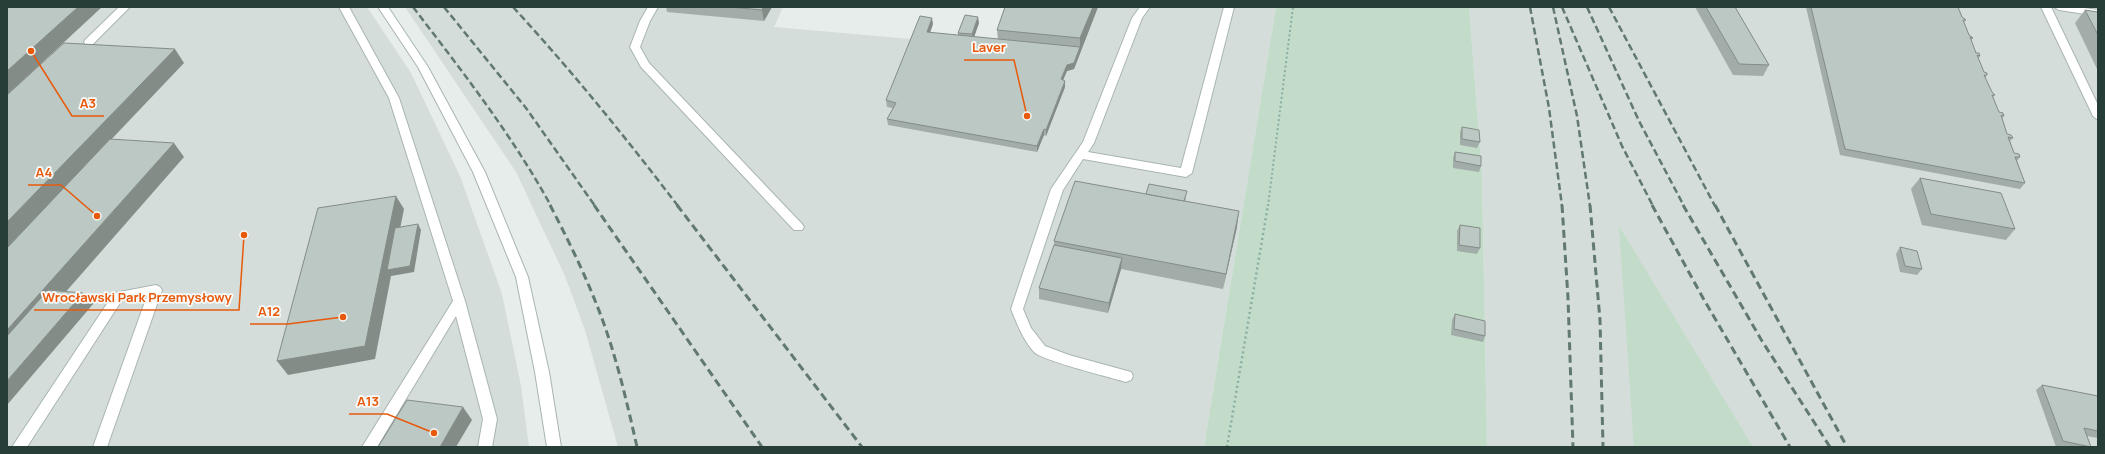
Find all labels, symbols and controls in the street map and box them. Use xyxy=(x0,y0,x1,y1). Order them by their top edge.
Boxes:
callout: Laver xyxy=(964,35,1014,60)
text: Laver xyxy=(972,38,1006,56)
callout: A3 xyxy=(72,91,104,116)
text: A3 xyxy=(80,94,96,112)
callout: A4 xyxy=(28,160,61,185)
text: A4 xyxy=(35,163,53,181)
callout: Wrocławski Park Przemysłowy xyxy=(34,285,239,310)
text: Wrocławski Park Przemysłowy xyxy=(42,288,233,306)
callout: A12 xyxy=(250,299,288,324)
text: A12 xyxy=(258,302,280,320)
callout: A13 xyxy=(349,389,387,414)
text: A13 xyxy=(357,392,379,410)

